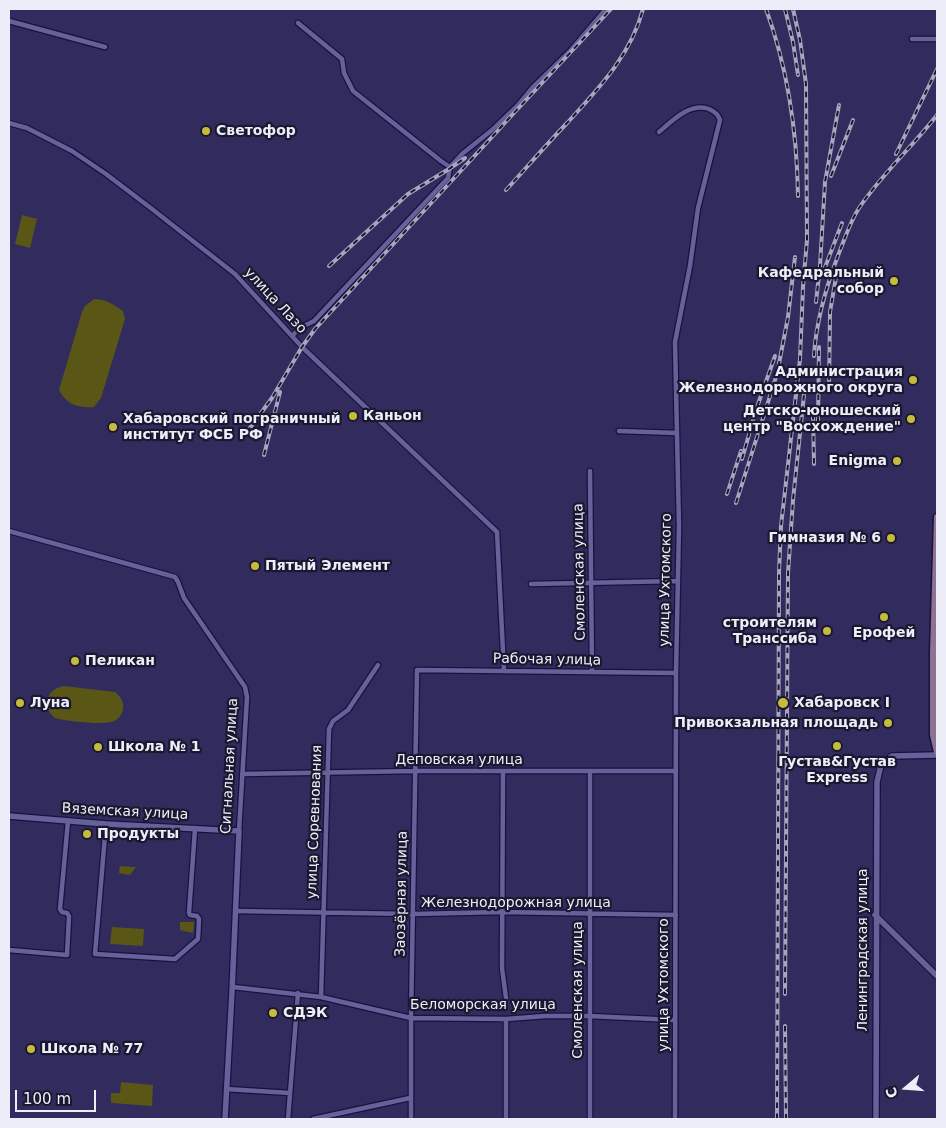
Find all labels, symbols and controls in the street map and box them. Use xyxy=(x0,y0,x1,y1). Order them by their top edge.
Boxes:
place label: Светофор xyxy=(216,123,296,139)
marker: Светофор xyxy=(200,125,212,137)
street label: улица Лазо xyxy=(240,265,310,337)
place label: Кафедральный собор xyxy=(758,265,884,298)
marker: Кафедральный собор xyxy=(888,275,900,287)
place label: Администрация Железнодорожного округа xyxy=(679,364,903,397)
marker: Администрация Железнодорожного округа xyxy=(907,374,919,386)
place label: Детско-юношеский центр "Восхождение" xyxy=(723,403,901,436)
place label: Каньон xyxy=(363,408,422,424)
marker: Каньон xyxy=(347,410,359,422)
place label: Хабаровский пограничный институт ФСБ РФ xyxy=(123,411,341,444)
marker: Детско-юношеский центр "Восхождение" xyxy=(905,413,917,425)
marker: Хабаровский пограничный институт ФСБ РФ xyxy=(107,421,119,433)
place label: Enigma xyxy=(829,453,887,469)
marker: Enigma xyxy=(891,455,903,467)
street label: Смоленская улица xyxy=(570,503,590,641)
street label: улица Ухтомского xyxy=(656,513,676,647)
place label: Гимназия № 6 xyxy=(768,530,881,546)
marker: Гимназия № 6 xyxy=(885,532,897,544)
place label: Пятый Элемент xyxy=(265,558,390,574)
marker: Пятый Элемент xyxy=(249,560,261,572)
marker: Ерофей xyxy=(878,611,890,623)
place label: строителям Транссиба xyxy=(723,615,817,648)
marker: строителям Транссиба xyxy=(821,625,833,637)
place label: Ерофей xyxy=(853,625,915,641)
street label: Рабочая улица xyxy=(493,651,601,669)
place label: Пеликан xyxy=(85,653,155,669)
marker: Пеликан xyxy=(69,655,81,667)
place label: Луна xyxy=(30,695,70,711)
place label: Хабаровск I xyxy=(794,695,890,711)
marker: Хабаровск I xyxy=(776,696,790,710)
marker: Луна xyxy=(14,697,26,709)
street label: Сигнальная улица xyxy=(218,698,242,834)
place label: Привокзальная площадь xyxy=(674,715,878,731)
marker: Привокзальная площадь xyxy=(882,717,894,729)
place label: Школа № 1 xyxy=(108,739,200,755)
marker: Густав&Густав Express xyxy=(831,740,843,752)
marker: Школа № 1 xyxy=(92,741,104,753)
street label: улица Соревнования xyxy=(304,745,326,899)
street label: Деповская улица xyxy=(395,752,523,768)
place label: Густав&Густав Express xyxy=(778,754,896,786)
street label: Вяземская улица xyxy=(61,800,189,824)
place label: Продукты xyxy=(97,826,179,842)
marker: Продукты xyxy=(81,828,93,840)
street label: Заозёрная улица xyxy=(393,831,411,957)
street label: Ленинградская улица xyxy=(855,868,871,1032)
street label: Железнодорожная улица xyxy=(421,895,611,911)
street label: улица Ухтомского xyxy=(656,918,672,1052)
street label: Смоленская улица xyxy=(570,921,586,1059)
street label: Беломорская улица xyxy=(410,997,556,1013)
place label: СДЭК xyxy=(283,1005,327,1021)
marker: СДЭК xyxy=(267,1007,279,1019)
place label: Школа № 77 xyxy=(41,1041,143,1057)
marker: Школа № 77 xyxy=(25,1043,37,1055)
north arrow xyxy=(881,1063,931,1113)
scale bar xyxy=(18,1080,99,1112)
text: С xyxy=(883,1085,901,1100)
text: 100 m xyxy=(23,1090,71,1108)

